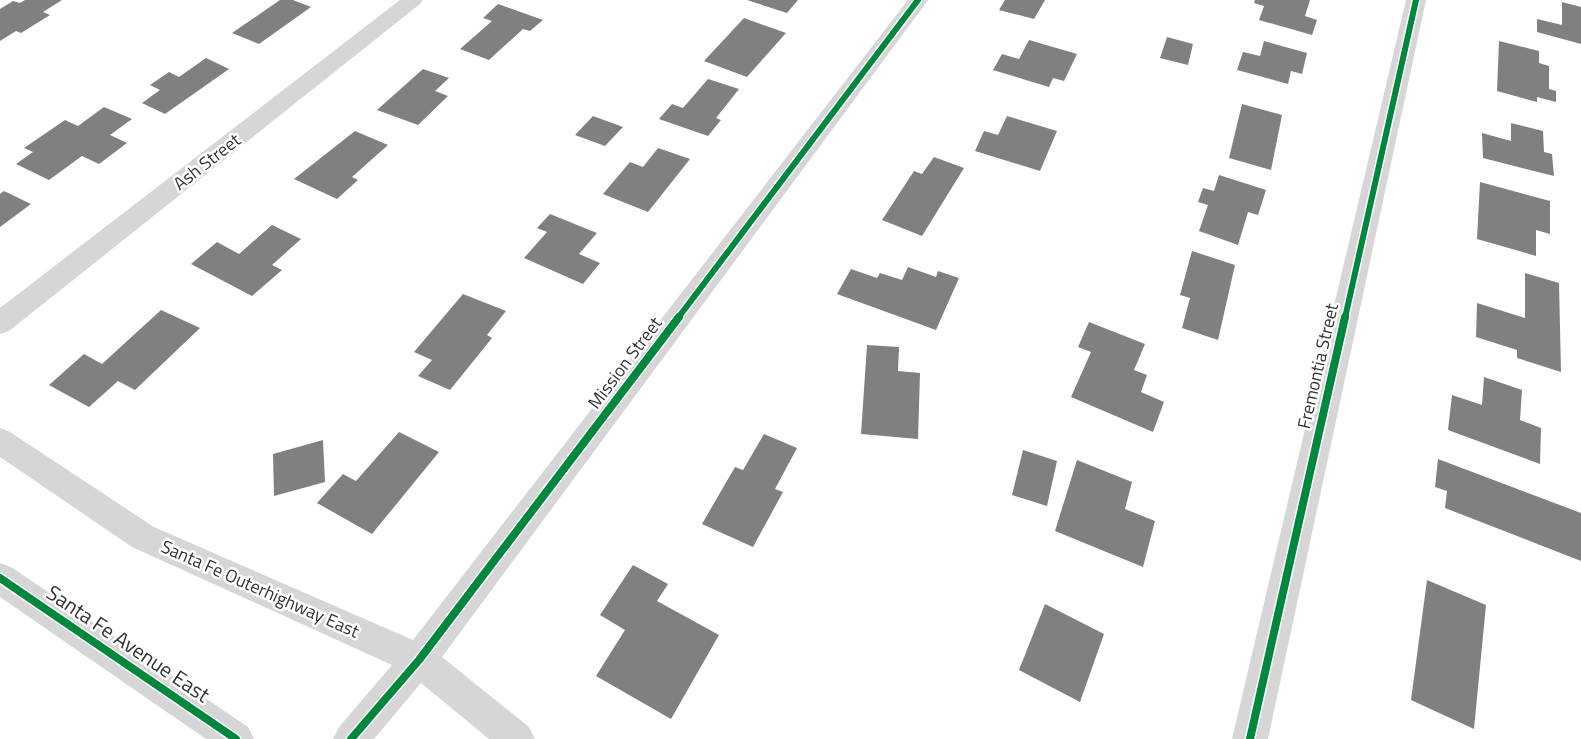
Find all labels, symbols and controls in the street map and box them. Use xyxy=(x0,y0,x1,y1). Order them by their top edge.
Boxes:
street label: Ash Street xyxy=(167,126,247,197)
street label: Fremontia Street xyxy=(1290,300,1345,431)
street label: Mission Street xyxy=(581,310,669,414)
street label: Santa Fe Outerhighway East xyxy=(157,533,364,645)
street label: Santa Fe Avenue East xyxy=(40,576,217,710)

